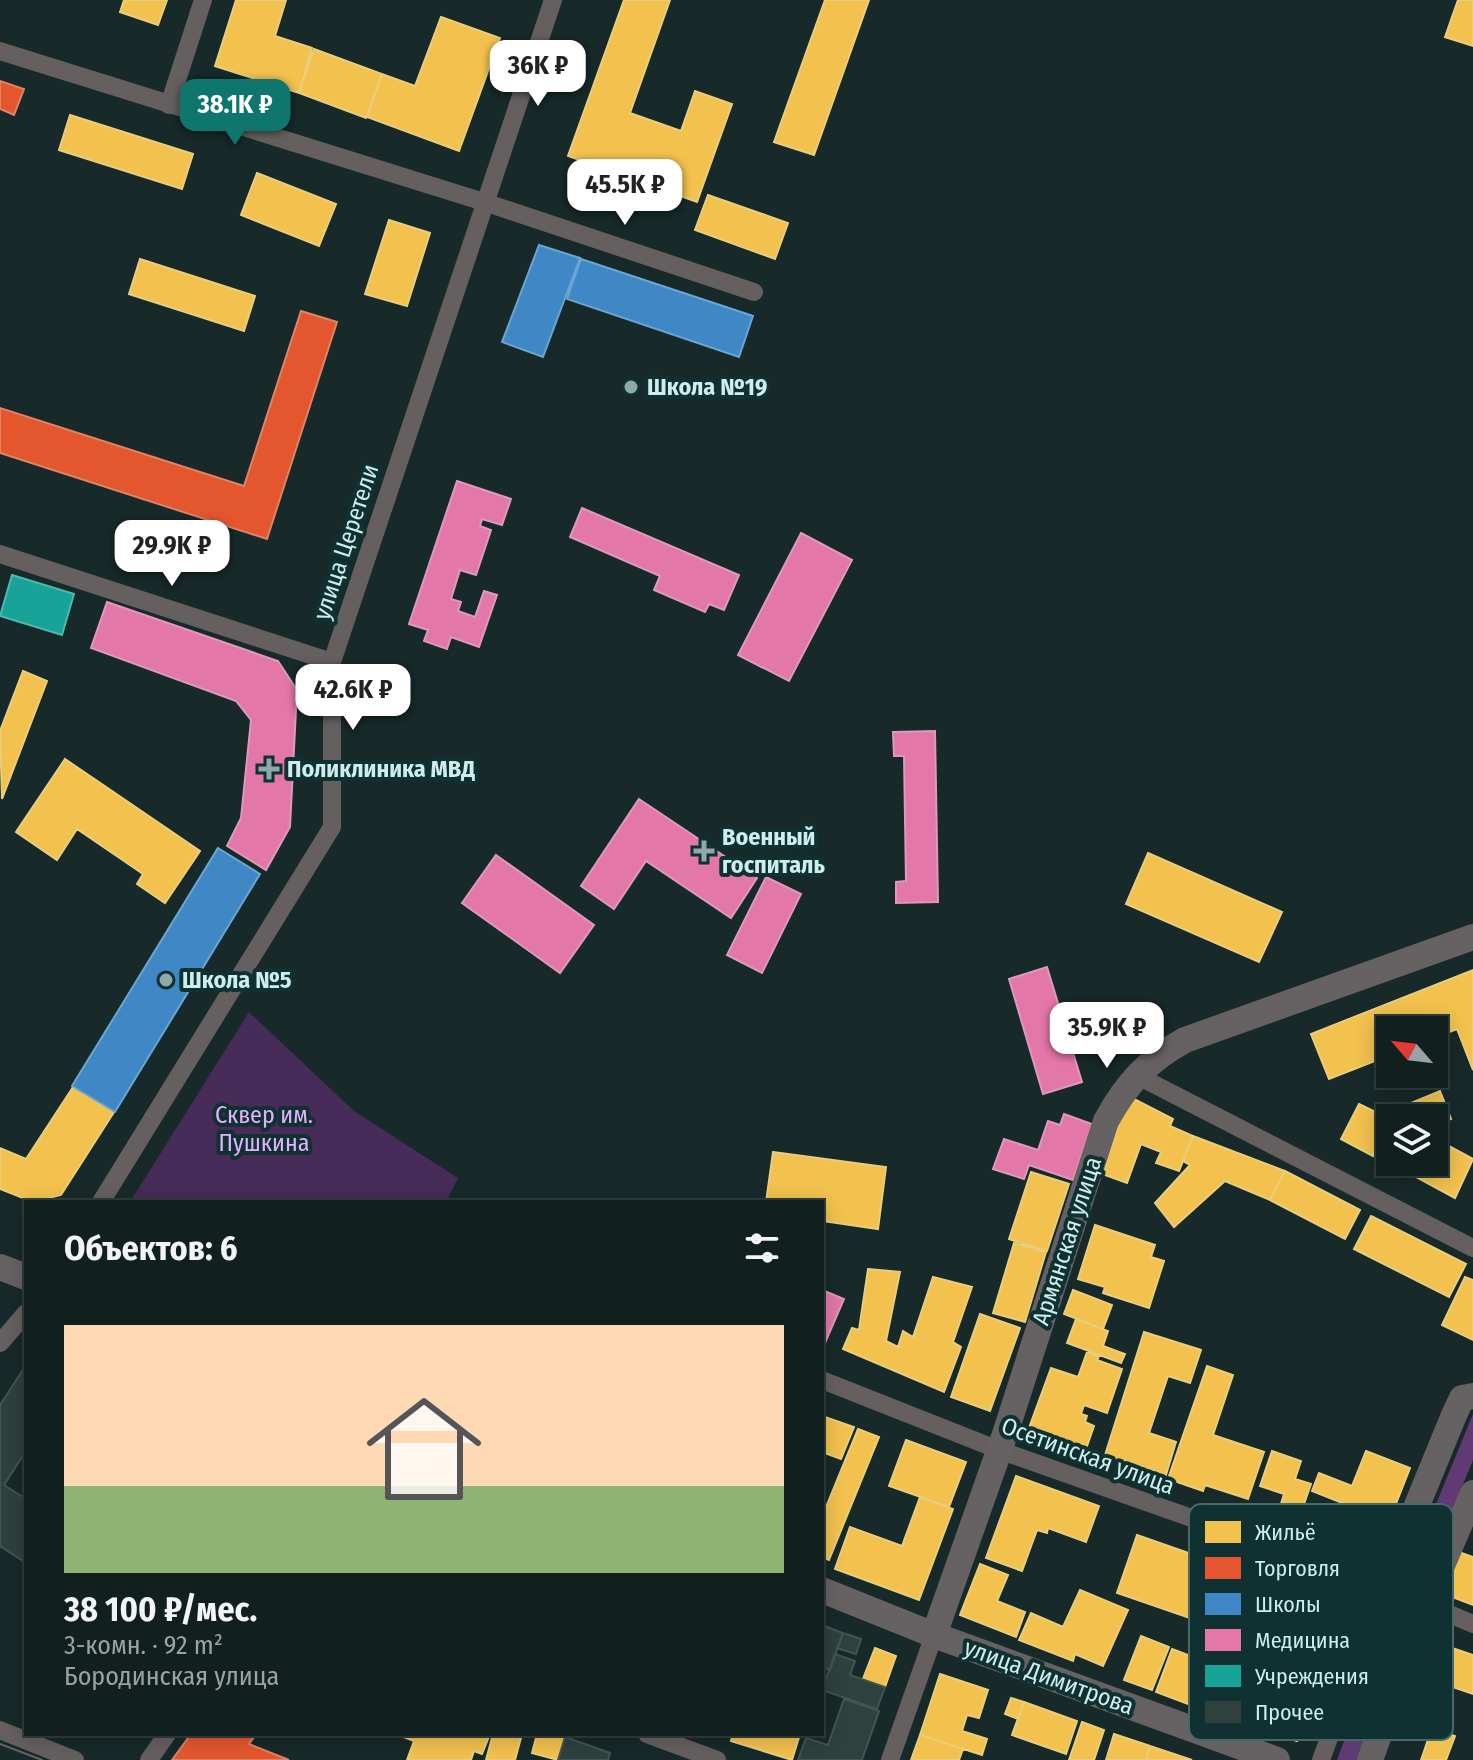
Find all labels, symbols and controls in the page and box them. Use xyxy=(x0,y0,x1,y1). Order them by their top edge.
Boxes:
pin: 36K ₽ xyxy=(482,40,594,108)
text: 36K ₽ xyxy=(508,50,568,81)
pin: 38.1K ₽ xyxy=(161,79,309,147)
text: 38.1K ₽ xyxy=(198,89,272,120)
pin: 45.5K ₽ xyxy=(551,159,699,227)
text: 45.5K ₽ xyxy=(585,169,665,200)
place label: Школа №19 xyxy=(647,373,767,401)
marker: Школа №19 xyxy=(622,378,640,396)
street label: улица Церетели xyxy=(308,461,384,623)
pin: 29.9K ₽ xyxy=(98,520,246,588)
text: 29.9K ₽ xyxy=(133,530,211,561)
pin: 42.6K ₽ xyxy=(279,664,427,732)
text: 42.6K ₽ xyxy=(314,674,393,705)
place label: Поликлиника МВД xyxy=(287,755,475,783)
marker: Поликлиника МВД xyxy=(258,758,280,780)
place label: Военный госпиталь xyxy=(722,823,825,879)
marker: Военный госпиталь xyxy=(693,840,715,862)
place label: Школа №5 xyxy=(182,966,292,994)
marker: Школа №5 xyxy=(157,971,175,989)
pin: 35.9K ₽ xyxy=(1033,1002,1181,1070)
text: 35.9K ₽ xyxy=(1068,1012,1146,1043)
north arrow xyxy=(1376,1016,1448,1088)
map controls xyxy=(1376,1016,1448,1176)
park label: Сквер им. Пушкина xyxy=(215,1101,313,1157)
button: layers xyxy=(1376,1104,1448,1176)
street label: Армянская улица xyxy=(1027,1153,1107,1329)
icon: filters xyxy=(740,1226,784,1270)
text: Объектов: 6 xyxy=(64,1228,238,1269)
icon: home xyxy=(352,1377,496,1521)
street label: Осетинская улица xyxy=(998,1412,1178,1500)
legend xyxy=(1189,1504,1453,1740)
text: Жильё xyxy=(1255,1519,1316,1546)
text: Торговля xyxy=(1255,1555,1340,1582)
text: 38 100 ₽/мес. xyxy=(64,1589,257,1630)
text: Школы xyxy=(1255,1591,1321,1618)
text: Медицина xyxy=(1255,1627,1350,1654)
text: 3-комн. · 92 m² xyxy=(64,1630,223,1661)
street label: улица Димитрова xyxy=(960,1633,1138,1721)
text: Бородинская улица xyxy=(64,1661,279,1692)
text: Учреждения xyxy=(1254,1663,1369,1690)
text: Прочее xyxy=(1255,1699,1324,1726)

